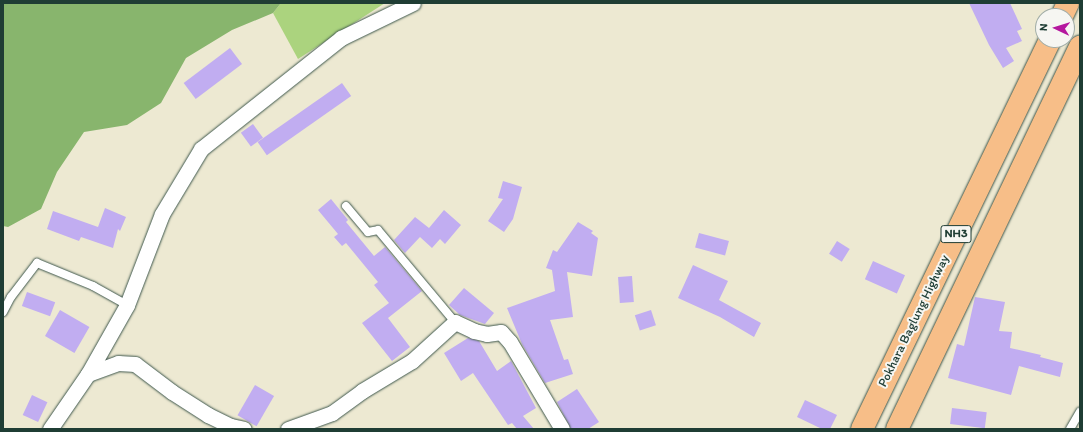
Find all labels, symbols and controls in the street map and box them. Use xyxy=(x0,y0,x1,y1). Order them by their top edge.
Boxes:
north arrow xyxy=(1035,8,1075,48)
text: N xyxy=(1037,23,1050,31)
road number: NH3 xyxy=(940,224,972,244)
street label: Pokhara Baglung Highway xyxy=(875,252,953,390)

